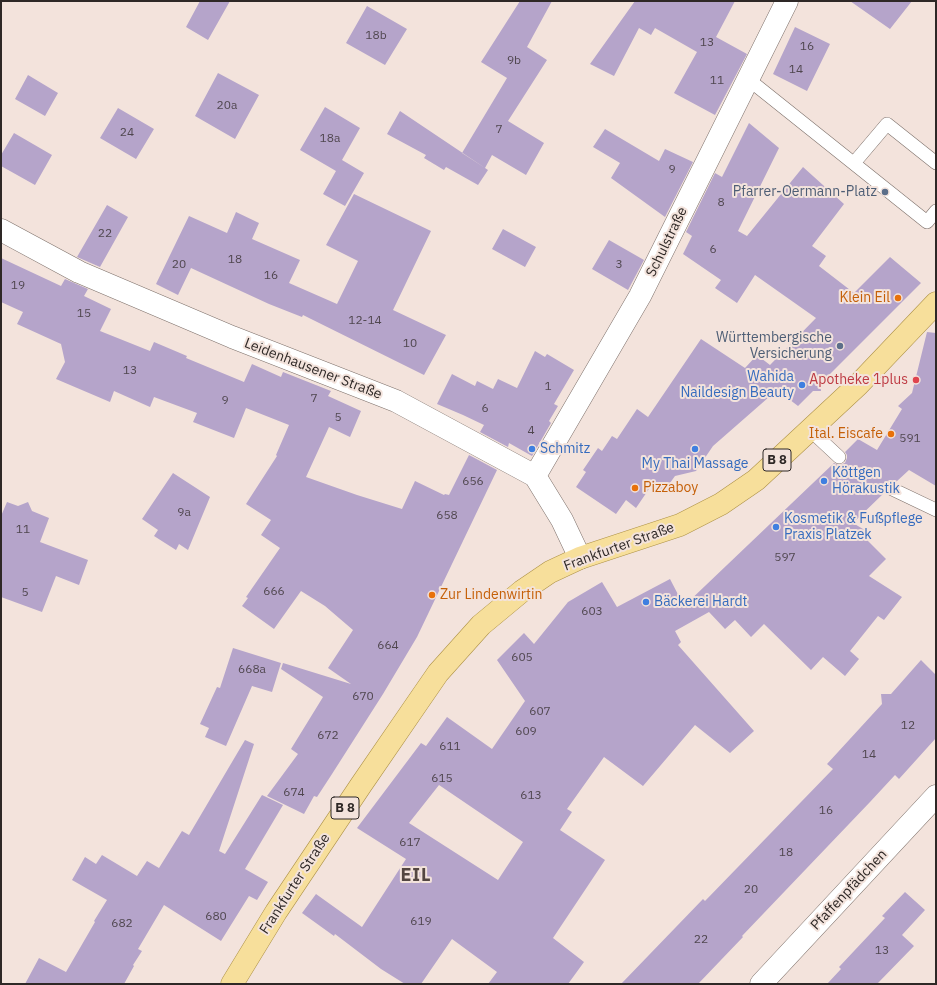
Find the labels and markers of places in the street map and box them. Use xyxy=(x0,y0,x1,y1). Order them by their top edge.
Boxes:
place label: Pfarrer-Oermann-Platz xyxy=(733,184,877,200)
marker: Pfarrer-Oermann-Platz xyxy=(880,187,890,197)
place label: Klein Eil xyxy=(839,290,890,306)
marker: Klein Eil xyxy=(893,293,903,303)
place label: Württembergische Versicherung xyxy=(716,330,832,362)
marker: Württembergische Versicherung xyxy=(835,341,845,351)
place label: Wahida Naildesign Beauty xyxy=(680,369,794,402)
place label: Apotheke 1plus xyxy=(809,372,908,388)
marker: Apotheke 1plus xyxy=(911,375,921,385)
marker: Wahida Naildesign Beauty xyxy=(797,380,807,390)
place label: Ital. Eiscafe xyxy=(809,426,883,442)
marker: Ital. Eiscafe xyxy=(886,429,896,439)
place label: Schmitz xyxy=(540,441,590,457)
marker: Schmitz xyxy=(527,444,537,454)
marker: My Thai Massage xyxy=(690,444,700,454)
place label: My Thai Massage xyxy=(642,456,748,472)
place label: Köttgen Hörakustik xyxy=(832,465,900,498)
marker: Köttgen Hörakustik xyxy=(819,476,829,486)
place label: Pizzaboy xyxy=(643,480,698,496)
marker: Pizzaboy xyxy=(630,483,640,493)
place label: Kosmetik & Fußpflege Praxis Platzek xyxy=(784,511,923,544)
marker: Kosmetik & Fußpflege Praxis Platzek xyxy=(771,522,781,532)
place label: Zur Lindenwirtin xyxy=(440,587,542,603)
marker: Zur Lindenwirtin xyxy=(427,590,437,600)
place label: Bäckerei Hardt xyxy=(654,594,748,610)
marker: Bäckerei Hardt xyxy=(641,597,651,607)

